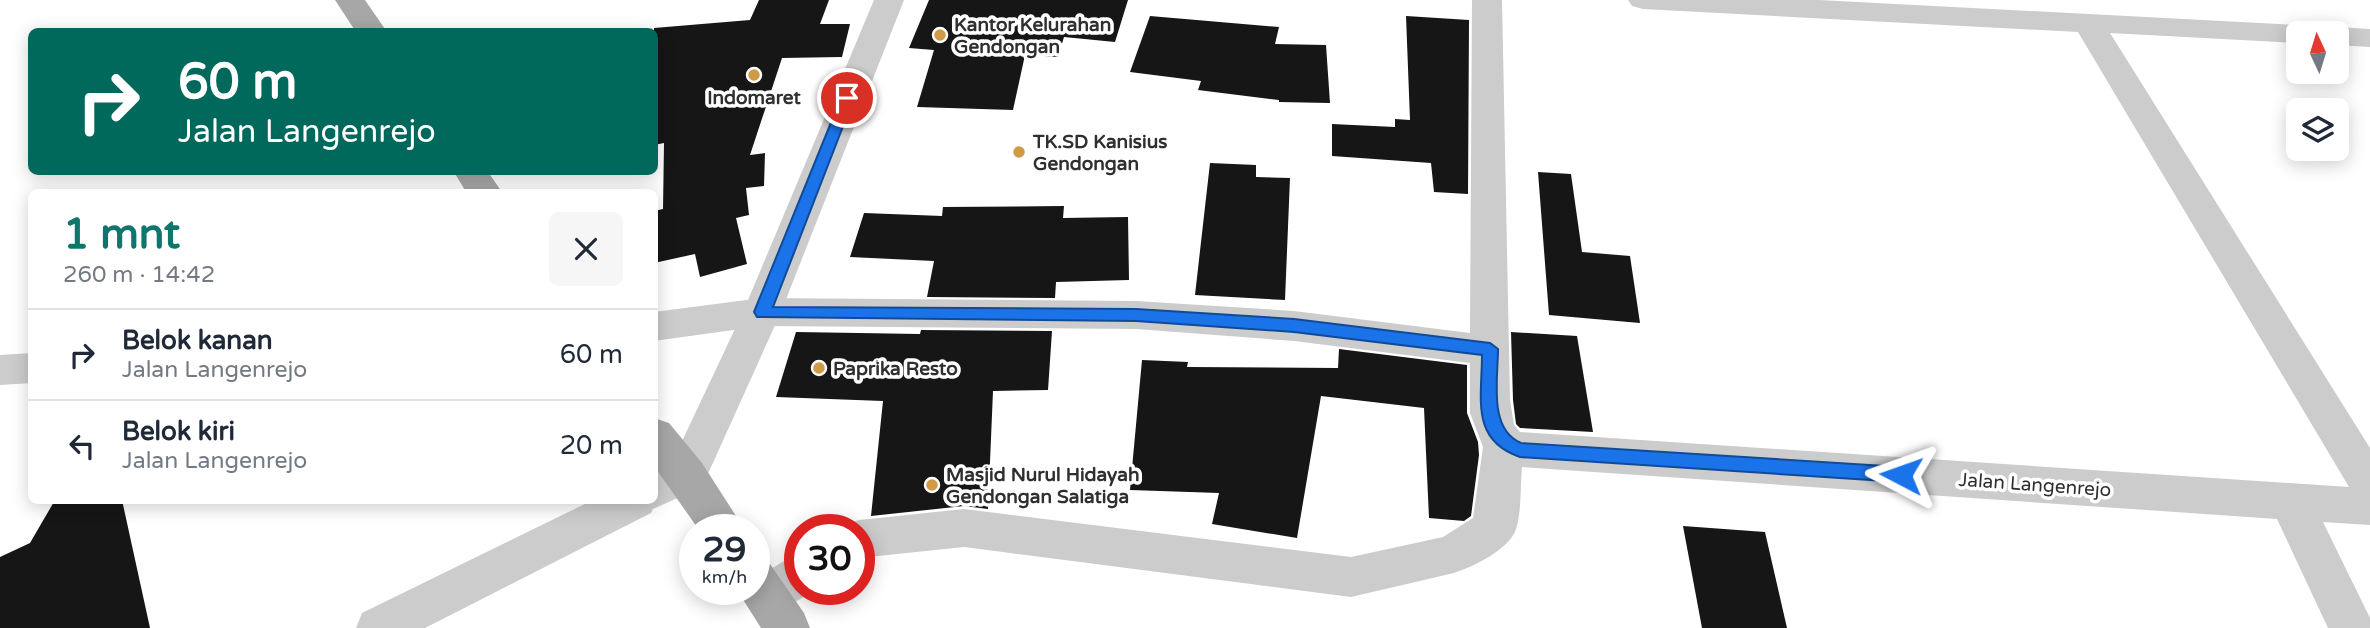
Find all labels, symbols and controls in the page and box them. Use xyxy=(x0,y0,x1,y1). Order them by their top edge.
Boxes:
place label: Kantor Kelurahan Gendongan xyxy=(954,14,1111,59)
north arrow xyxy=(2286,21,2348,84)
map controls xyxy=(2286,21,2349,161)
marker: Kantor Kelurahan Gendongan xyxy=(932,27,948,43)
text: 60 m xyxy=(178,53,297,112)
icon: right xyxy=(63,56,154,147)
marker: Indomaret xyxy=(746,67,762,83)
pin xyxy=(817,68,877,128)
icon: arrive xyxy=(828,79,866,117)
place label: Indomaret xyxy=(707,87,801,109)
button: layers xyxy=(2286,98,2349,161)
text: Jalan Langenrejo xyxy=(178,113,436,151)
place label: TK.SD Kanisius Gendongan xyxy=(1032,131,1167,176)
marker: TK.SD Kanisius Gendongan xyxy=(1011,144,1027,160)
text: 1 mnt xyxy=(63,209,180,260)
button: close xyxy=(549,212,623,286)
text: 260 m · 14:42 xyxy=(63,261,215,289)
text: Belok kanan xyxy=(122,325,273,356)
icon: right xyxy=(63,336,101,374)
text: 60 m xyxy=(560,339,623,370)
text: Jalan Langenrejo xyxy=(122,356,307,384)
place label: Paprika Resto xyxy=(833,358,958,381)
marker: Paprika Resto xyxy=(811,360,827,376)
text: Belok kiri xyxy=(122,416,235,447)
icon: left xyxy=(63,427,101,465)
text: 20 m xyxy=(560,430,623,461)
position arrow xyxy=(1864,438,1938,512)
text: Jalan Langenrejo xyxy=(122,447,307,475)
place label: Masjid Nurul Hidayah Gendongan Salatiga xyxy=(946,464,1139,509)
street label: Jalan Langenrejo xyxy=(1958,469,2112,501)
marker: Masjid Nurul Hidayah Gendongan Salatiga xyxy=(924,477,940,493)
speed limit sign: 30 xyxy=(784,514,875,605)
text: 29 xyxy=(703,529,746,571)
text: km/h xyxy=(702,566,747,588)

